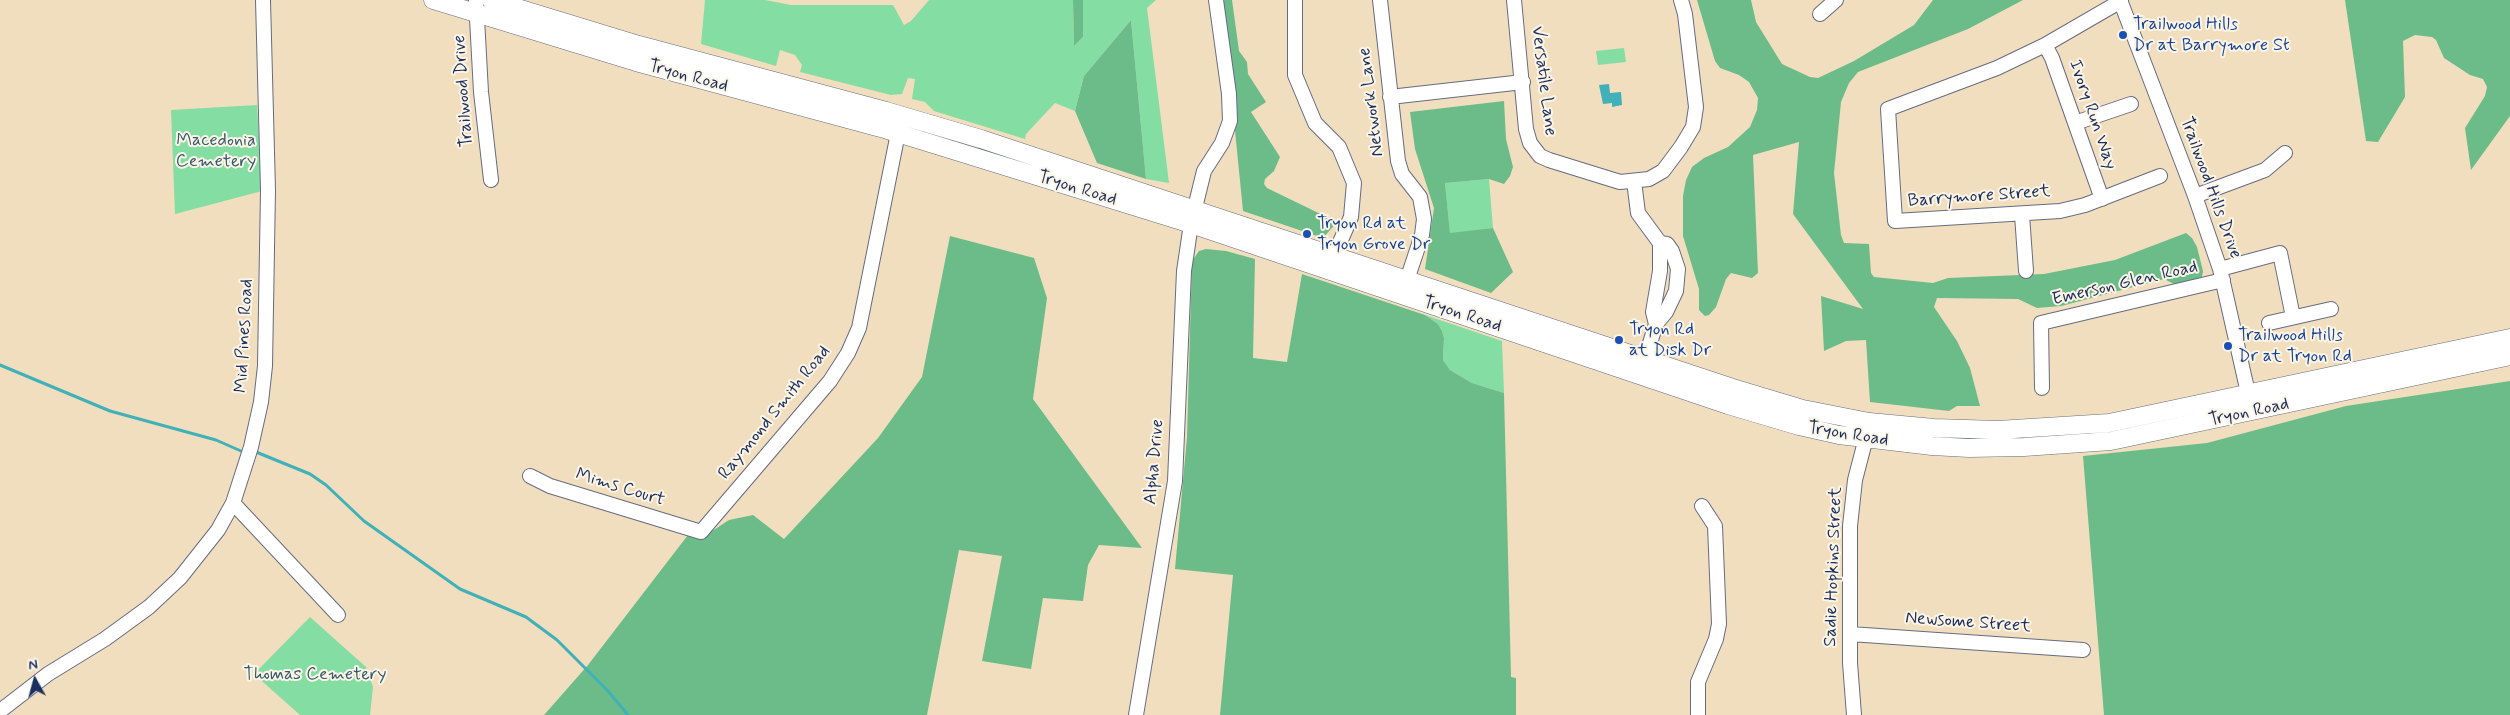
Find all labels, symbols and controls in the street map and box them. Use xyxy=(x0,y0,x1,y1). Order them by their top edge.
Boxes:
place label: Trailwood Hills Dr at Barrymore St xyxy=(2133,14,2290,56)
street label: Versatile Lane xyxy=(1526,25,1560,137)
marker: Trailwood Hills Dr at Barrymore St xyxy=(2117,29,2129,41)
street label: Trailwood Drive xyxy=(449,34,479,148)
street label: Network Lane xyxy=(1355,46,1389,158)
street label: Tryon Road xyxy=(646,56,730,98)
street label: Ivory Run Way xyxy=(2063,57,2121,173)
street label: Trailwood Hills Drive xyxy=(2174,114,2246,262)
park label: Macedonia Cemetery xyxy=(176,130,256,172)
street label: Tryon Road xyxy=(1035,167,1119,211)
street label: Barrymore Street xyxy=(1907,181,2051,213)
place label: Tryon Rd at Tryon Grove Dr xyxy=(1317,213,1430,255)
marker: Tryon Rd at Tryon Grove Dr xyxy=(1301,228,1313,240)
street label: Emerson Glen Road xyxy=(2050,257,2200,311)
street label: Mid Pines Road xyxy=(231,278,259,394)
street label: Tryon Road xyxy=(1420,292,1504,338)
place label: Tryon Rd at Disk Dr xyxy=(1629,319,1711,362)
place label: Trailwood Hills Dr at Tryon Rd xyxy=(2238,325,2352,368)
marker: Tryon Rd at Disk Dr xyxy=(1613,334,1625,346)
marker: Trailwood Hills Dr at Tryon Rd xyxy=(2222,340,2234,352)
street label: Raymond Smith Road xyxy=(714,342,836,484)
street label: Tryon Road xyxy=(2207,394,2291,432)
street label: Alpha Drive xyxy=(1141,418,1169,506)
street label: Tryon Road xyxy=(1806,418,1890,452)
street label: Mims Court xyxy=(573,464,667,512)
street label: Sadie Hopkins Street xyxy=(1820,487,1848,647)
street label: Newsome Street xyxy=(1905,608,2031,638)
north arrow xyxy=(10,655,60,705)
text: N xyxy=(27,656,39,675)
park label: Thomas Cemetery xyxy=(243,664,387,686)

